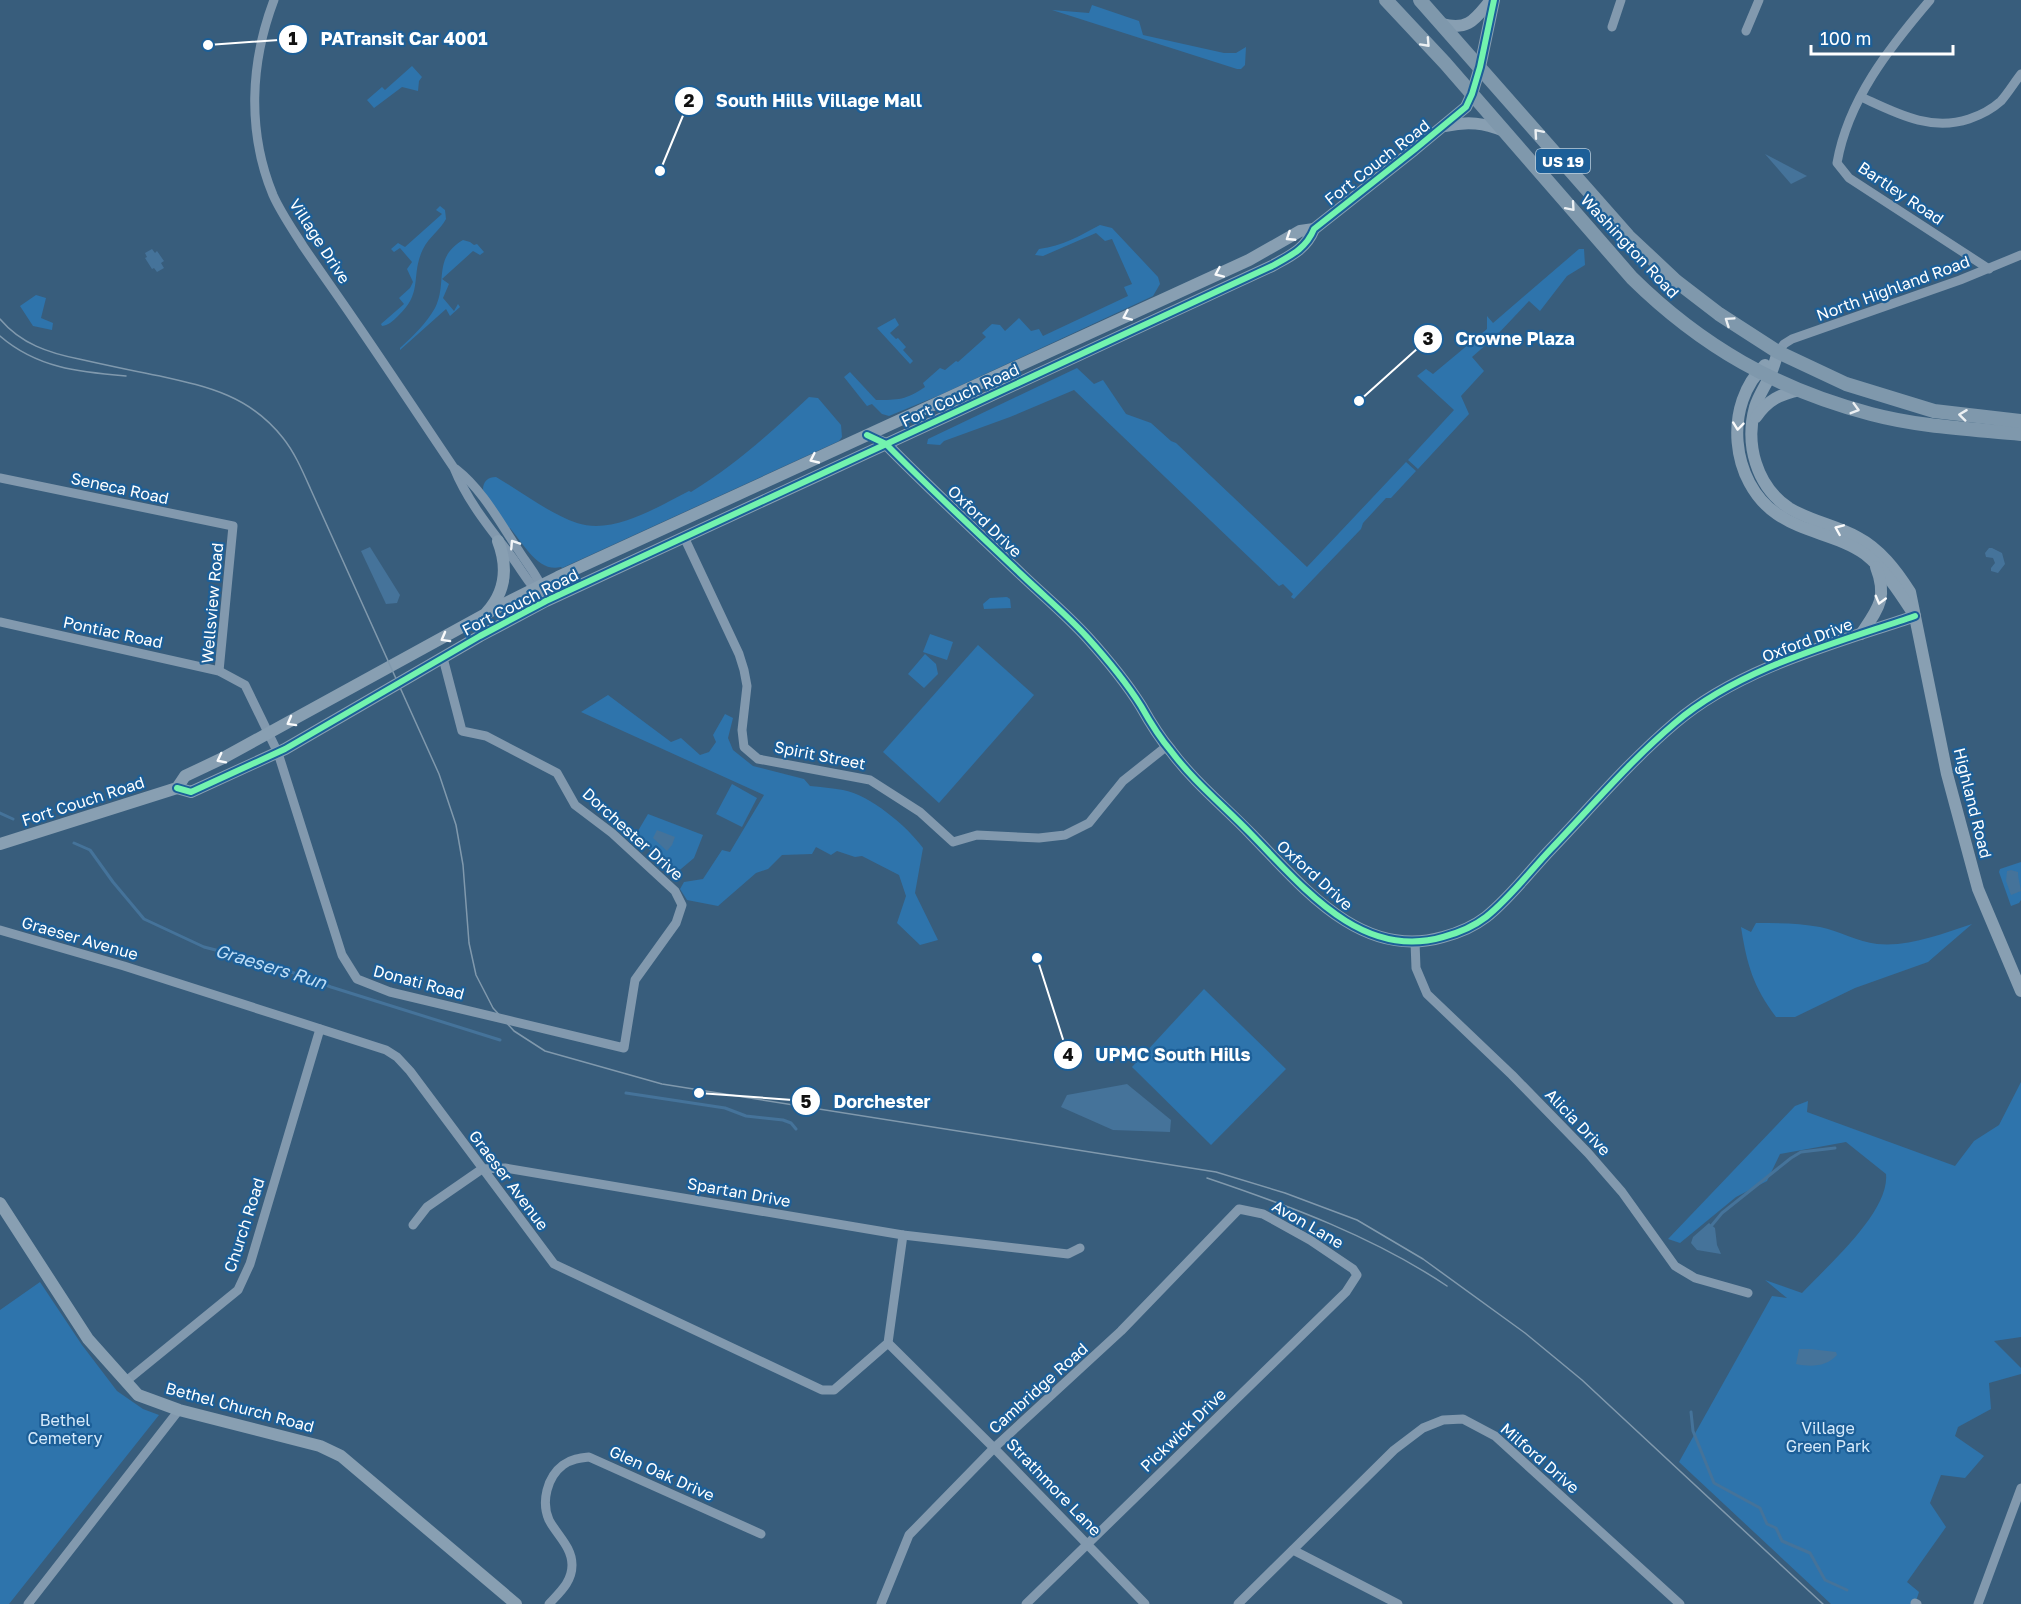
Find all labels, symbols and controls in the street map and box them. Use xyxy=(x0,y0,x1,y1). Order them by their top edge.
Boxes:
scale bar xyxy=(1811,18,1954,56)
callout: PATransit Car 4001 xyxy=(278,21,499,57)
text: 1 xyxy=(288,27,298,49)
text: PATransit Car 4001 xyxy=(321,27,487,49)
text: 100 m xyxy=(1820,27,1871,49)
one-way arrow xyxy=(1419,36,1430,46)
callout: South Hills Village Mall xyxy=(674,83,934,119)
text: 2 xyxy=(684,89,695,111)
text: South Hills Village Mall xyxy=(716,89,922,111)
street label: Fort Couch Road xyxy=(1320,115,1434,209)
one-way arrow xyxy=(1534,129,1545,140)
road number: US 19 xyxy=(1536,149,1590,173)
street label: Bartley Road xyxy=(1854,157,1948,229)
street label: Washington Road xyxy=(1577,190,1683,302)
street label: Village Drive xyxy=(285,195,355,287)
one-way arrow xyxy=(1563,200,1574,211)
one-way arrow xyxy=(1286,230,1297,241)
street label: North Highland Road xyxy=(1814,251,1972,325)
one-way arrow xyxy=(1215,266,1226,278)
one-way arrow xyxy=(1122,308,1133,320)
one-way arrow xyxy=(1725,316,1735,328)
callout: Crowne Plaza xyxy=(1413,321,1586,357)
text: 3 xyxy=(1423,327,1434,349)
text: Crowne Plaza xyxy=(1455,327,1575,349)
street label: Fort Couch Road xyxy=(898,359,1022,431)
one-way arrow xyxy=(1849,402,1860,414)
one-way arrow xyxy=(1958,409,1968,422)
one-way arrow xyxy=(1732,421,1745,431)
one-way arrow xyxy=(809,452,820,464)
street label: Seneca Road xyxy=(69,468,171,508)
street label: Oxford Drive xyxy=(944,481,1026,561)
one-way arrow xyxy=(1835,524,1846,536)
one-way arrow xyxy=(510,540,521,551)
street label: Wellsview Road xyxy=(197,542,227,664)
street label: Fort Couch Road xyxy=(459,564,581,640)
one-way arrow xyxy=(1874,595,1887,605)
street label: Pontiac Road xyxy=(61,612,165,652)
street label: Oxford Drive xyxy=(1759,614,1855,666)
one-way arrow xyxy=(440,631,451,642)
one-way arrow xyxy=(286,714,297,726)
street label: Spirit Street xyxy=(773,736,867,774)
street label: Highland Road xyxy=(1950,746,1996,860)
one-way arrow xyxy=(217,752,228,763)
street label: Fort Couch Road xyxy=(19,772,147,830)
street label: Dorchester Drive xyxy=(578,783,688,885)
street label: Oxford Drive xyxy=(1273,836,1357,914)
street label: Graeser Avenue xyxy=(19,912,141,964)
water label: Graesers Run xyxy=(213,939,330,994)
street label: Donati Road xyxy=(371,960,467,1004)
callout: UPMC South Hills xyxy=(1053,1037,1263,1073)
text: 4 xyxy=(1062,1043,1074,1065)
text: UPMC South Hills xyxy=(1095,1043,1251,1065)
callout: Dorchester xyxy=(791,1083,943,1119)
street label: Alicia Drive xyxy=(1541,1084,1615,1160)
text: 5 xyxy=(801,1090,812,1112)
text: Dorchester xyxy=(833,1090,931,1112)
street label: Graeser Avenue xyxy=(465,1126,553,1234)
street label: Spartan Drive xyxy=(686,1173,792,1211)
street label: Church Road xyxy=(219,1175,269,1275)
street label: Avon Lane xyxy=(1269,1196,1347,1252)
street label: Cambridge Road xyxy=(984,1338,1092,1438)
street label: Bethel Church Road xyxy=(164,1378,316,1436)
street label: Pickwick Drive xyxy=(1136,1384,1230,1476)
park label: Bethel Cemetery xyxy=(28,1410,103,1448)
street label: Milford Drive xyxy=(1497,1418,1583,1498)
park label: Village Green Park xyxy=(1786,1418,1870,1456)
street label: Strathmore Lane xyxy=(1002,1434,1106,1540)
street label: Glen Oak Drive xyxy=(606,1441,718,1505)

